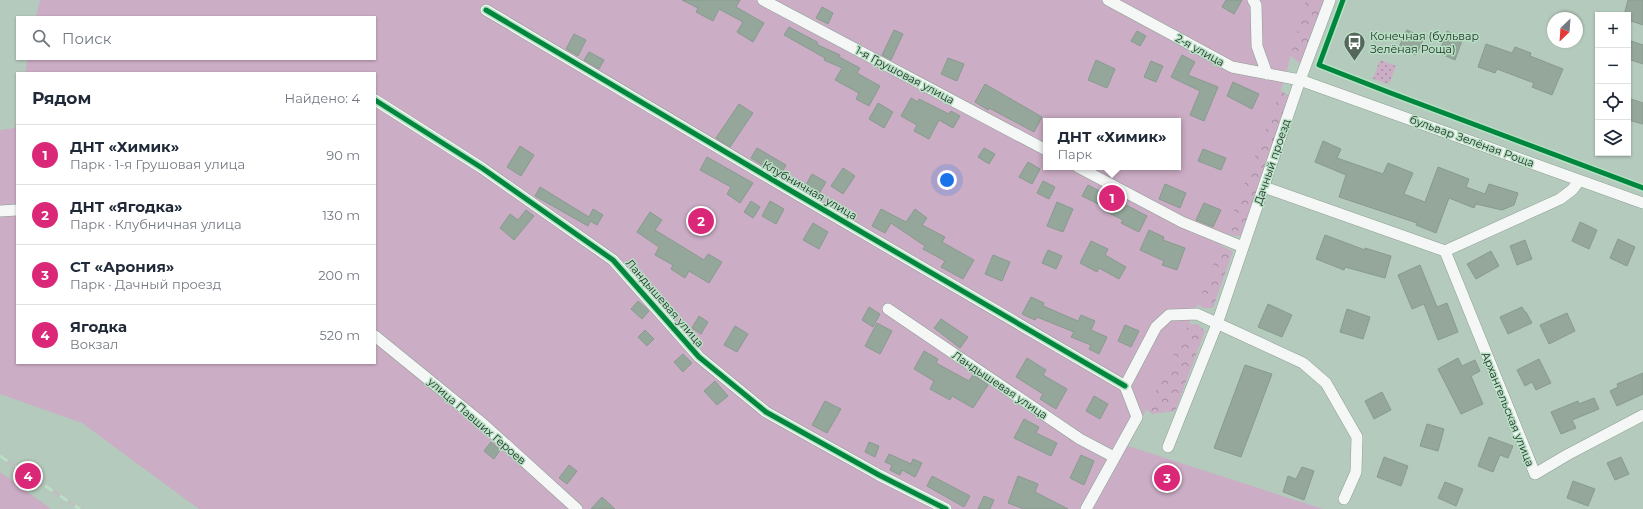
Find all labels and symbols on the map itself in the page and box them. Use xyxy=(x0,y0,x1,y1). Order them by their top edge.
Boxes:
north arrow xyxy=(1547,12,1583,48)
bus stop icon: Конечная (бульвар Зелёная Роща) xyxy=(1341,29,1367,62)
place label: Конечная (бульвар Зелёная Роща) xyxy=(1370,29,1479,56)
street label: 2-я улица xyxy=(1173,31,1227,69)
street label: 1-я Грушовая улица xyxy=(853,43,957,107)
street label: бульвар Зелёная Роща xyxy=(1408,112,1536,170)
street label: Дачный проезд xyxy=(1251,117,1293,207)
street label: Клубничная улица xyxy=(760,157,860,223)
your location xyxy=(937,170,957,190)
pin: 1 xyxy=(1099,183,1125,213)
pin: 2 xyxy=(688,206,714,236)
street label: Ландышевая улица xyxy=(623,256,707,350)
street label: Ландышевая улица xyxy=(950,348,1050,422)
street label: Архангельская улица xyxy=(1479,350,1537,468)
street label: улица Павших Героев xyxy=(424,374,529,467)
pin: 4 xyxy=(15,461,41,491)
pin: 3 xyxy=(1154,463,1180,493)

